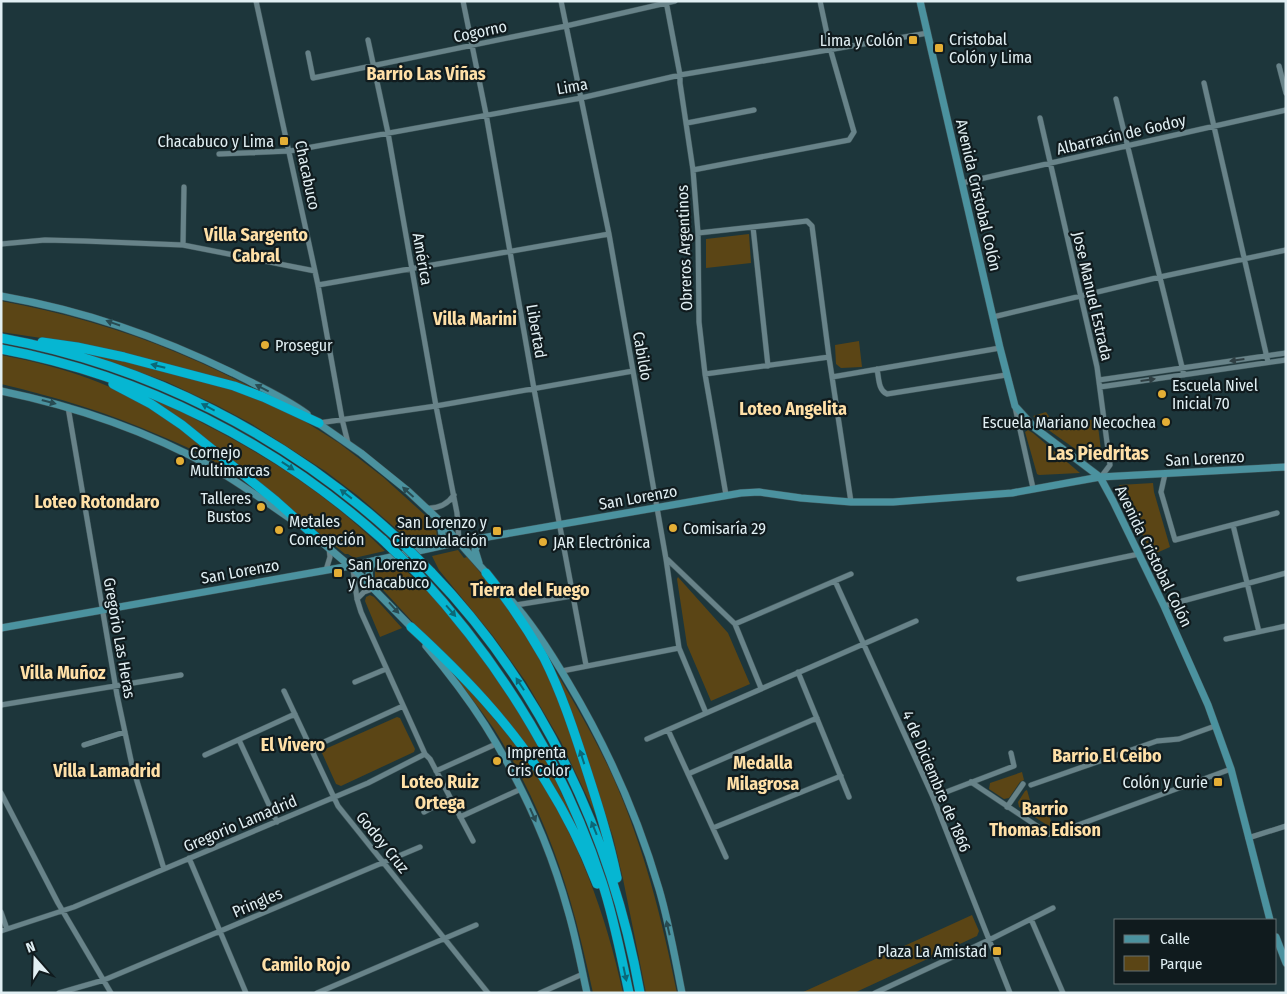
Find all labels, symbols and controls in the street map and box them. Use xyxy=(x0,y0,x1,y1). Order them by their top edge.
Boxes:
street label: Cogorno xyxy=(452,17,509,46)
place label: Cristobal Colón y Lima xyxy=(949,30,1032,67)
place label: Lima y Colón xyxy=(820,31,903,50)
marker: Lima y Colón xyxy=(907,34,919,46)
marker: Cristobal Colón y Lima xyxy=(933,42,945,54)
district label: Barrio Las Viñas xyxy=(366,63,486,85)
street label: Lima xyxy=(555,74,589,99)
street label: Albarracín de Godoy xyxy=(1055,110,1189,159)
street label: Avenida Cristobal Colón xyxy=(952,117,1005,273)
place label: Chacabuco y Lima xyxy=(157,132,274,151)
marker: Chacabuco y Lima xyxy=(278,135,290,147)
street label: Chacabuco xyxy=(291,139,324,212)
street label: Obreros Argentinos xyxy=(673,184,696,311)
district label: Villa Sargento Cabral xyxy=(203,224,308,267)
street label: Jose Manuel Estrada xyxy=(1068,230,1117,363)
street label: América xyxy=(409,231,436,287)
street label: Libertad xyxy=(522,303,551,360)
district label: Villa Marini xyxy=(432,308,517,330)
one-way arrow xyxy=(105,319,120,326)
street label: Cabildo xyxy=(629,330,656,382)
place label: Prosegur xyxy=(275,336,333,355)
marker: Prosegur xyxy=(259,339,271,351)
one-way arrow xyxy=(1229,356,1245,364)
one-way arrow xyxy=(150,362,165,370)
one-way arrow xyxy=(1140,376,1156,384)
place label: Escuela Nivel Inicial 70 xyxy=(1172,376,1258,413)
one-way arrow xyxy=(254,384,269,392)
marker: Escuela Nivel Inicial 70 xyxy=(1156,388,1168,400)
one-way arrow xyxy=(41,398,56,406)
district label: Loteo Angelita xyxy=(739,398,847,420)
one-way arrow xyxy=(201,403,216,411)
place label: Escuela Mariano Necochea xyxy=(982,413,1156,432)
marker: Escuela Mariano Necochea xyxy=(1160,416,1172,428)
district label: Las Piedritas xyxy=(1047,442,1150,465)
place label: Cornejo Multimarcas xyxy=(190,443,270,480)
street label: San Lorenzo xyxy=(1165,447,1245,470)
marker: Cornejo Multimarcas xyxy=(174,455,186,467)
one-way arrow xyxy=(281,461,294,470)
street label: San Lorenzo xyxy=(597,481,679,514)
street label: Avenida Cristobal Colón xyxy=(1111,482,1196,630)
one-way arrow xyxy=(402,486,415,497)
one-way arrow xyxy=(339,488,352,499)
place label: Talleres Bustos xyxy=(201,489,251,526)
district label: Loteo Rotondaro xyxy=(34,491,160,513)
marker: Talleres Bustos xyxy=(255,501,267,513)
place label: Metales Concepción xyxy=(289,512,364,549)
place label: San Lorenzo y Circunvalación xyxy=(392,513,488,550)
place label: Comisaría 29 xyxy=(683,519,766,538)
marker: Comisaría 29 xyxy=(667,522,679,534)
marker: Metales Concepción xyxy=(273,524,285,536)
marker: San Lorenzo y Circunvalación xyxy=(491,525,503,537)
place label: JAR Electrónica xyxy=(553,533,650,552)
marker: JAR Electrónica xyxy=(537,536,549,548)
street label: San Lorenzo xyxy=(199,555,281,588)
place label: San Lorenzo y Chacabuco xyxy=(348,555,430,592)
marker: San Lorenzo y Chacabuco xyxy=(332,567,344,579)
street label: Gregorio Las Heras xyxy=(100,576,140,700)
district label: Tierra del Fuego xyxy=(470,579,590,601)
one-way arrow xyxy=(388,602,400,614)
one-way arrow xyxy=(446,604,457,617)
district label: Villa Muñoz xyxy=(19,662,106,684)
one-way arrow xyxy=(515,677,525,691)
street label: 4 de Diciembre de 1866 xyxy=(898,708,975,855)
district label: El Vivero xyxy=(261,734,326,756)
place label: Imprenta Cris Color xyxy=(507,743,570,780)
district label: Barrio El Ceibo xyxy=(1052,745,1162,767)
one-way arrow xyxy=(578,749,586,764)
district label: Medalla Milagrosa xyxy=(727,752,799,795)
marker: Imprenta Cris Color xyxy=(491,755,503,767)
district label: Villa Lamadrid xyxy=(52,760,161,782)
district label: Loteo Ruiz Ortega xyxy=(401,771,479,814)
place label: Colón y Curie xyxy=(1122,773,1208,792)
marker: Colón y Curie xyxy=(1212,776,1224,788)
street label: Gregorio Lamadrid xyxy=(181,791,300,856)
district label: Barrio Thomas Edison xyxy=(989,798,1101,841)
street label: Godoy Cruz xyxy=(352,808,413,877)
one-way arrow xyxy=(529,808,537,822)
one-way arrow xyxy=(590,821,598,835)
street label: Pringles xyxy=(229,883,285,921)
legend xyxy=(1114,919,1277,984)
one-way arrow xyxy=(664,920,672,935)
text: Calle xyxy=(1160,930,1190,948)
north arrow xyxy=(10,934,60,984)
text: N xyxy=(24,938,38,957)
place label: Plaza La Amistad xyxy=(877,942,987,961)
marker: Plaza La Amistad xyxy=(991,945,1003,957)
district label: Camilo Rojo xyxy=(262,954,351,976)
text: Parque xyxy=(1160,955,1203,973)
one-way arrow xyxy=(622,967,630,983)

